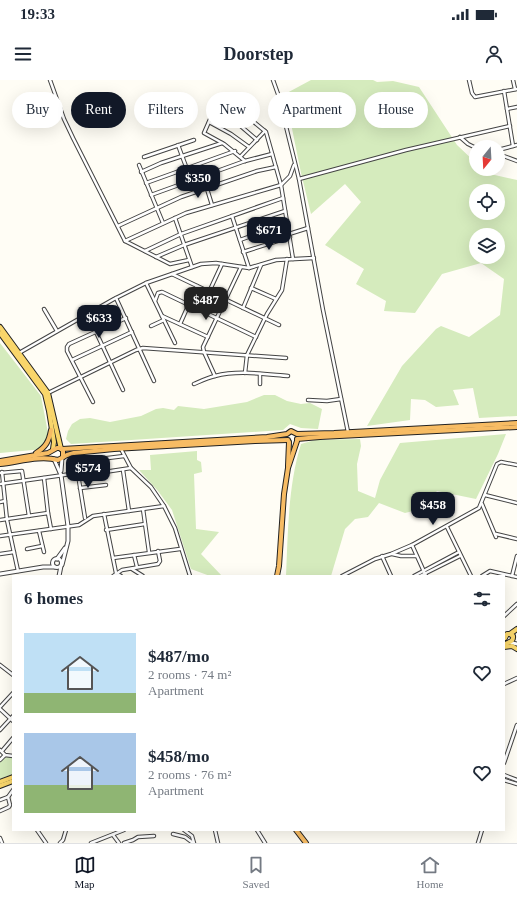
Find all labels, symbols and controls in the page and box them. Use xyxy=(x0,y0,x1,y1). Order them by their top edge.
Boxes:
text: 19:33 xyxy=(20,6,55,22)
icon: menu xyxy=(12,43,34,65)
icon: person xyxy=(483,43,505,65)
text: Doorstep xyxy=(224,44,294,64)
chip: Buy xyxy=(12,92,63,128)
chip: Rent xyxy=(71,92,126,128)
chip: Filters xyxy=(134,92,198,128)
chip: New xyxy=(206,92,260,128)
chip: Apartment xyxy=(268,92,356,128)
chip: House xyxy=(364,92,428,128)
north arrow xyxy=(469,140,505,176)
map controls xyxy=(469,140,505,264)
pin: $350 xyxy=(174,165,222,199)
text: $350 xyxy=(185,170,211,185)
button: locate xyxy=(469,184,505,220)
pin: $671 xyxy=(245,217,293,251)
text: $671 xyxy=(256,222,282,237)
button: layers xyxy=(469,228,505,264)
pin: $487 xyxy=(182,287,230,321)
text: $487 xyxy=(193,292,219,307)
pin: $633 xyxy=(75,305,123,339)
text: $633 xyxy=(86,310,112,325)
pin: $574 xyxy=(64,455,112,489)
text: $574 xyxy=(75,460,101,475)
pin: $458 xyxy=(409,492,457,526)
text: $458 xyxy=(420,497,446,512)
icon: filters xyxy=(471,588,493,610)
text: 6 homes xyxy=(24,589,83,608)
text: $487/mo xyxy=(148,647,209,666)
icon: home xyxy=(56,649,104,697)
icon: heart xyxy=(471,662,493,684)
text: 2 rooms · 74 m² xyxy=(148,667,231,682)
text: Apartment xyxy=(148,683,204,698)
text: $458/mo xyxy=(148,747,209,766)
icon: home xyxy=(56,749,104,797)
icon: heart xyxy=(471,762,493,784)
text: 2 rooms · 76 m² xyxy=(148,767,231,782)
text: Apartment xyxy=(148,783,204,798)
tab: Map xyxy=(74,854,96,890)
tab: Saved xyxy=(243,854,269,890)
tab: Home xyxy=(417,854,443,890)

